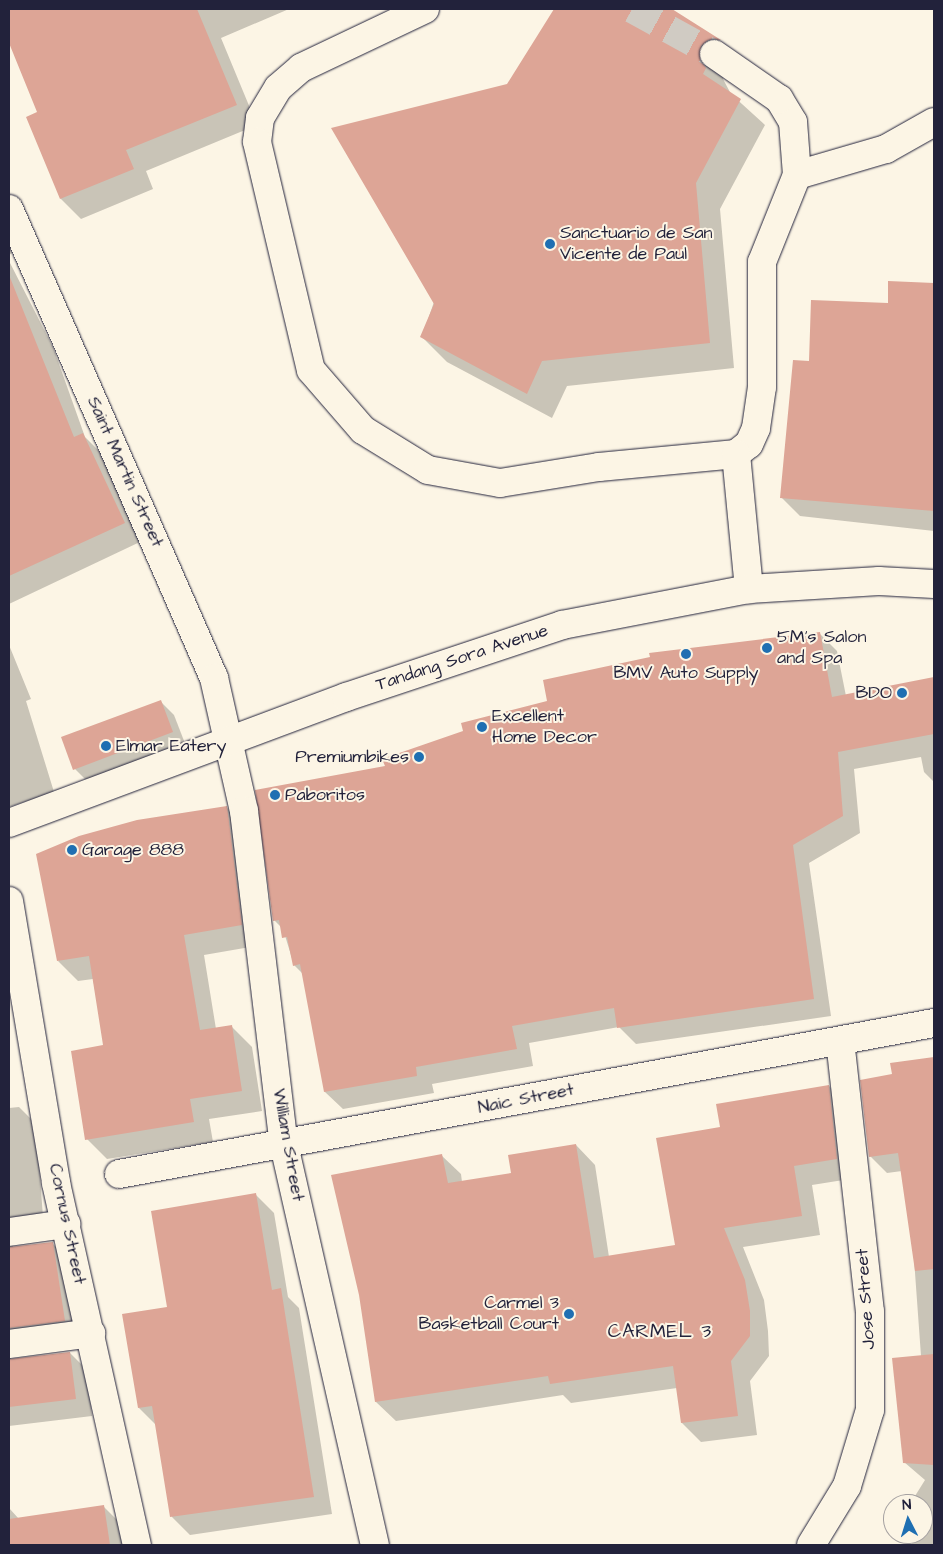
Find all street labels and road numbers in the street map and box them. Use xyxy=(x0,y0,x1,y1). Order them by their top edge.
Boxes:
street label: Saint Martin Street xyxy=(82,393,168,551)
street label: Tandang Sora Avenue xyxy=(373,620,551,696)
street label: Naic Street xyxy=(476,1079,576,1119)
street label: William Street xyxy=(267,1087,309,1203)
street label: Cornus Street xyxy=(44,1162,90,1286)
street label: Jose Street xyxy=(852,1248,880,1350)

